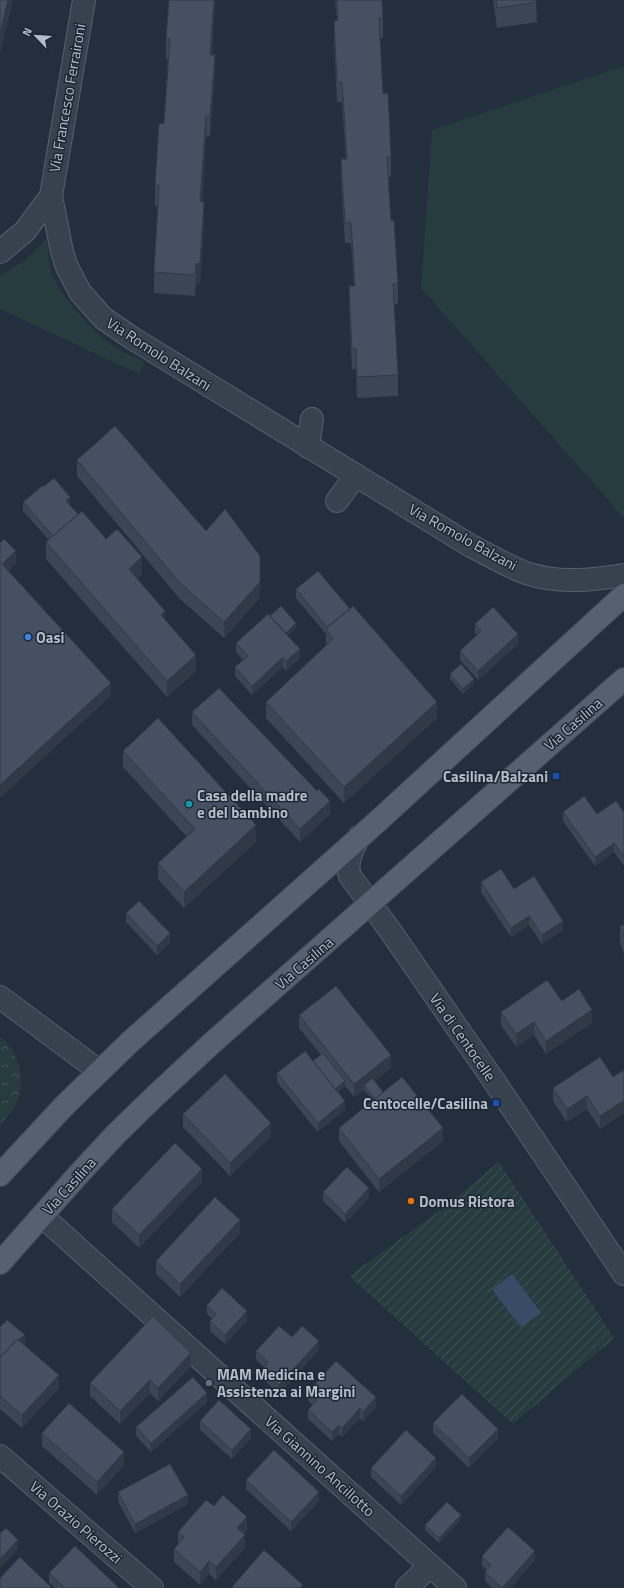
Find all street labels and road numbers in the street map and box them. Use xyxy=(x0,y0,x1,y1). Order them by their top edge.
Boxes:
street label: Via Francesco Ferraironi xyxy=(43,22,91,174)
street label: Via Romolo Balzani xyxy=(102,311,216,397)
street label: Via Romolo Balzani xyxy=(405,498,521,576)
street label: Via Casilina xyxy=(539,692,608,756)
street label: Via Casilina xyxy=(270,931,339,995)
street label: Via di Centocelle xyxy=(424,988,502,1086)
street label: Via Casilina xyxy=(37,1152,102,1220)
street label: Via Giannino Ancillotto xyxy=(260,1410,380,1522)
street label: Via Orazio Pierozzi xyxy=(25,1475,127,1569)

